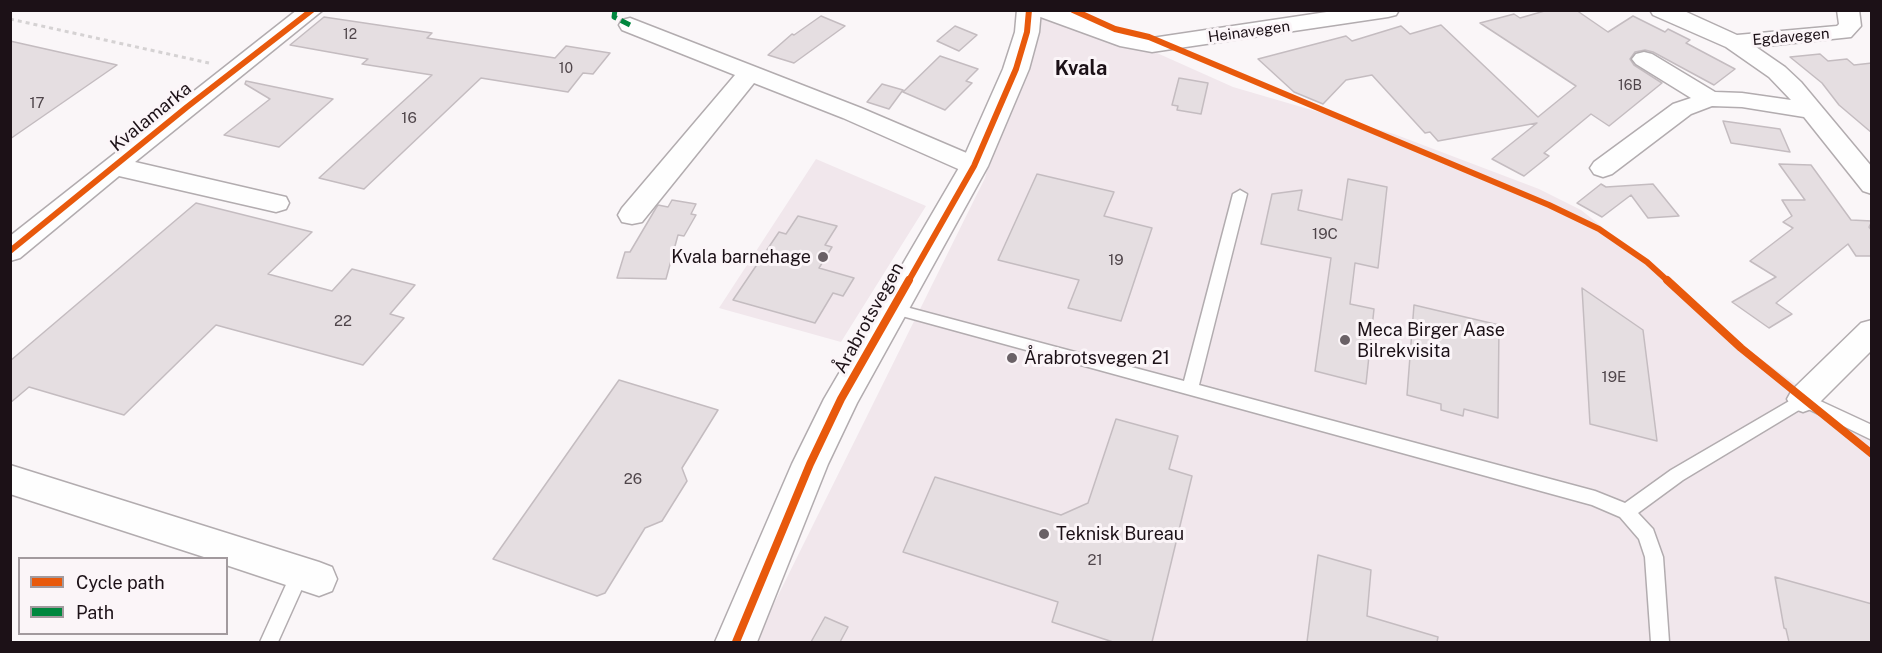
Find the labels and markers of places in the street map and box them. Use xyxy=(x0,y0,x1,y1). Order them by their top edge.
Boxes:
place label: Kvala barnehage xyxy=(671,246,811,268)
marker: Kvala barnehage xyxy=(816,250,830,264)
place label: Meca Birger Aase Bilrekvisita xyxy=(1357,319,1505,362)
marker: Meca Birger Aase Bilrekvisita xyxy=(1338,333,1352,347)
place label: Årabrotsvegen 21 xyxy=(1024,347,1170,369)
marker: Årabrotsvegen 21 xyxy=(1005,351,1019,365)
place label: Teknisk Bureau xyxy=(1056,523,1184,545)
marker: Teknisk Bureau xyxy=(1037,527,1051,541)

